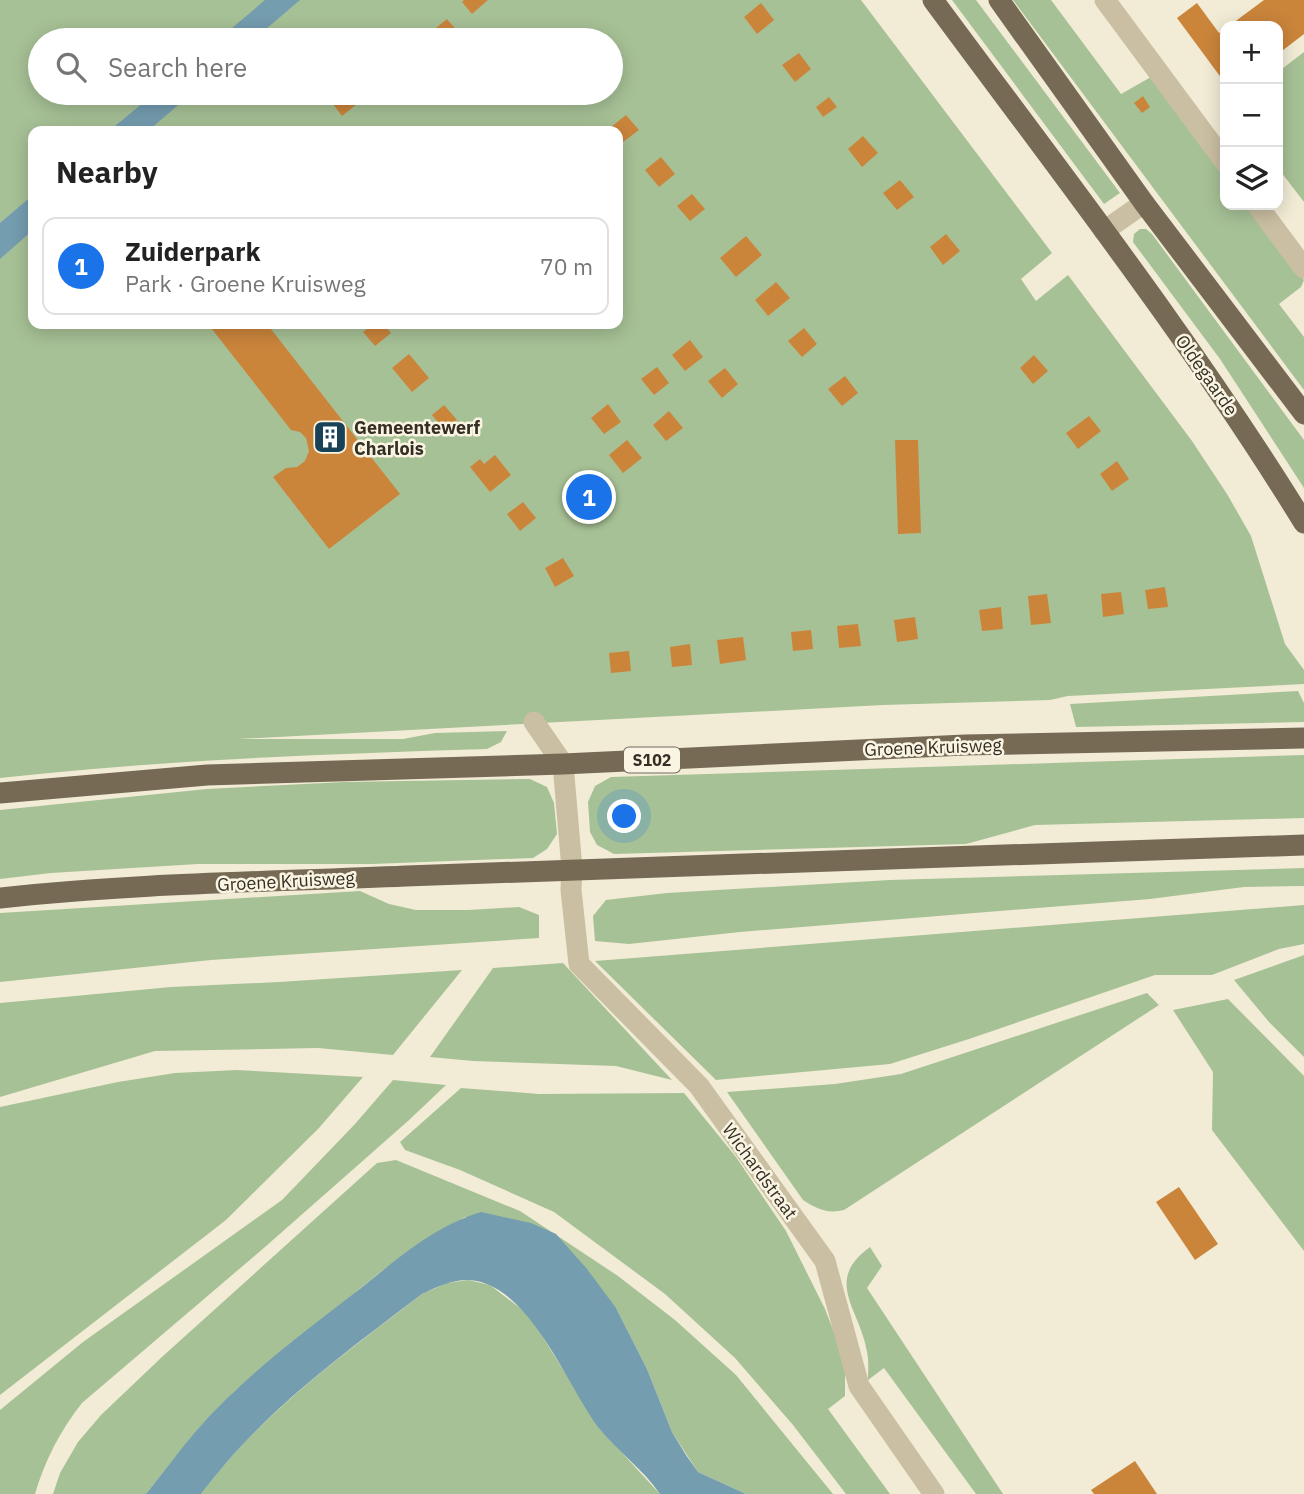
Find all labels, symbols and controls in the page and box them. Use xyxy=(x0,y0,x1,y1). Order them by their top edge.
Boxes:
map controls xyxy=(1220,21,1283,210)
button: + xyxy=(1220,21,1283,84)
search box xyxy=(28,28,623,105)
icon: search xyxy=(52,48,90,86)
text: Search here xyxy=(108,50,247,84)
button: − xyxy=(1220,84,1283,147)
button: layers xyxy=(1220,147,1283,210)
text: Nearby xyxy=(56,152,158,191)
text: Zuiderpark xyxy=(125,234,261,268)
text: 1 xyxy=(74,251,88,281)
text: 70 m xyxy=(540,251,593,281)
text: Park · Groene Kruisweg xyxy=(125,268,366,298)
street label: Oldegaarde xyxy=(1171,330,1243,420)
place label: Gemeentewerf Charlois xyxy=(354,416,480,460)
building icon: Gemeentewerf Charlois xyxy=(311,418,349,456)
pin: 1 xyxy=(566,471,612,523)
street label: Groene Kruisweg xyxy=(864,733,1003,761)
road number: S102 xyxy=(624,748,680,772)
your location xyxy=(607,799,641,833)
street label: Groene Kruisweg xyxy=(217,866,356,896)
street label: Wichardstraat xyxy=(717,1118,803,1224)

